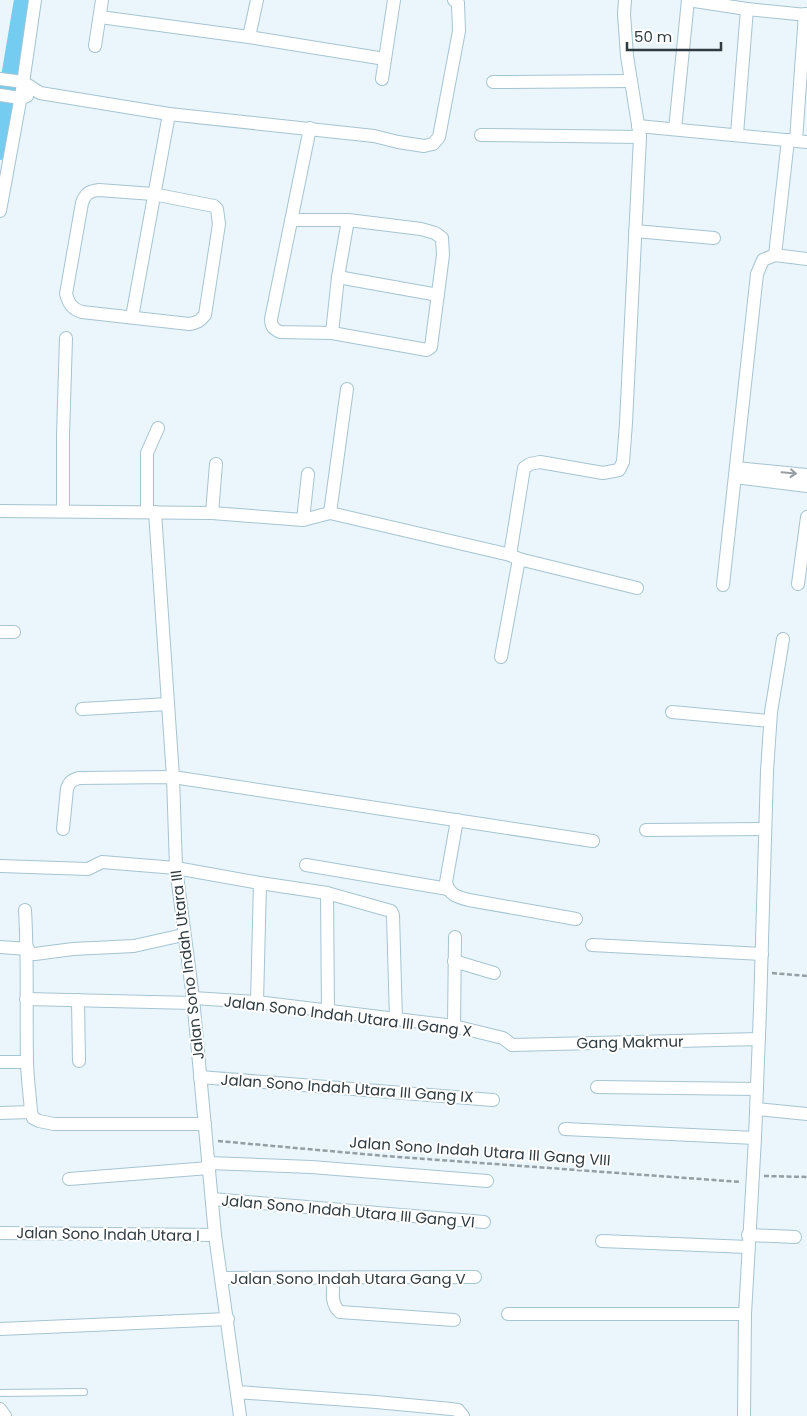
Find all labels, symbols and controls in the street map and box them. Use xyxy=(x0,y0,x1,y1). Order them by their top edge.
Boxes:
scale bar xyxy=(627,20,721,52)
text: 50 m xyxy=(634,26,672,47)
one-way arrow xyxy=(781,468,797,478)
street label: Jalan Sono Indah Utara III xyxy=(165,869,209,1061)
street label: Jalan Sono Indah Utara III Gang X xyxy=(223,990,473,1042)
street label: Gang Makmur xyxy=(576,1031,684,1053)
street label: Jalan Sono Indah Utara III Gang IX xyxy=(220,1069,474,1107)
street label: Jalan Sono Indah Utara III Gang VIII xyxy=(349,1131,611,1171)
street label: Jalan Sono Indah Utara III Gang VI xyxy=(220,1189,476,1233)
street label: Jalan Sono Indah Utara I xyxy=(16,1222,200,1246)
street label: Jalan Sono Indah Utara Gang V xyxy=(230,1268,466,1289)

